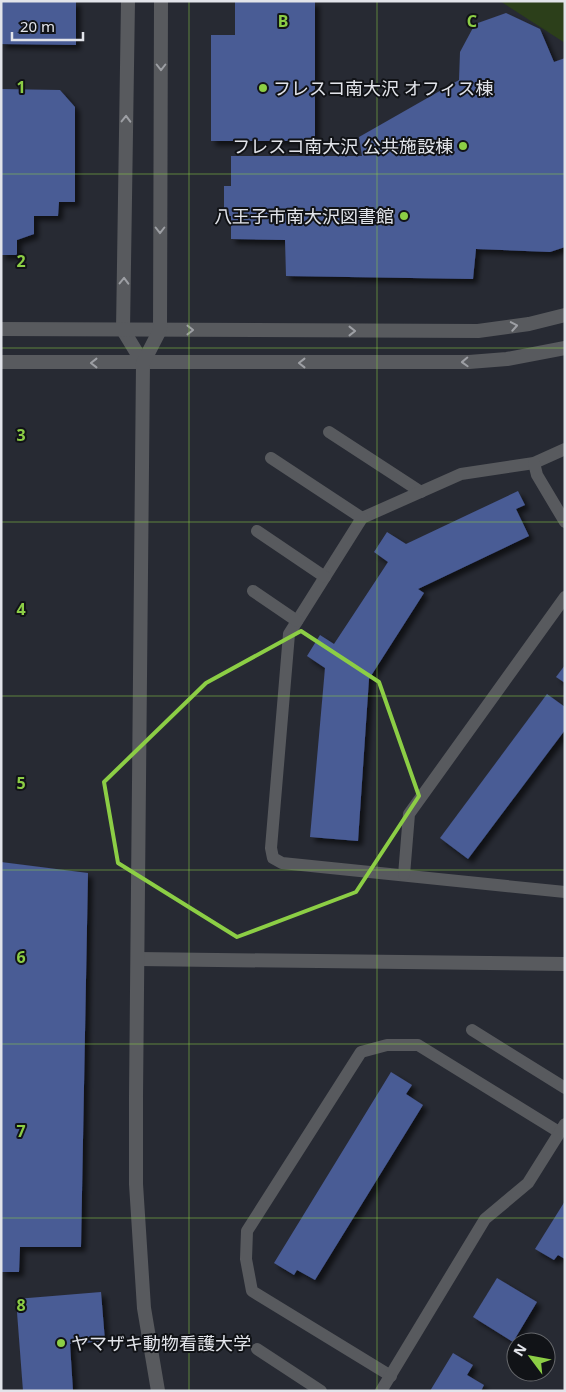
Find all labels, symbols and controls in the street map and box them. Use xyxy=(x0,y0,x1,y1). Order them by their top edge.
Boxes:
scale bar xyxy=(12,10,84,42)
text: B xyxy=(278,10,288,32)
text: C xyxy=(467,10,477,32)
text: 20 m xyxy=(20,16,55,36)
one-way arrow xyxy=(156,64,166,72)
text: 1 xyxy=(16,76,26,98)
place label: フレスコ南大沢 オフィス棟 xyxy=(273,76,493,100)
marker: フレスコ南大沢 オフィス棟 xyxy=(257,82,269,94)
one-way arrow xyxy=(121,115,131,122)
place label: フレスコ南大沢 公共施設棟 xyxy=(232,134,453,158)
marker: フレスコ南大沢 公共施設棟 xyxy=(457,140,469,152)
place label: 八王子市南大沢図書館 xyxy=(214,204,394,228)
marker: 八王子市南大沢図書館 xyxy=(398,210,410,222)
one-way arrow xyxy=(155,226,165,234)
text: 2 xyxy=(16,250,26,272)
one-way arrow xyxy=(119,277,129,285)
one-way arrow xyxy=(510,322,519,332)
one-way arrow xyxy=(186,325,194,335)
one-way arrow xyxy=(348,326,356,336)
one-way arrow xyxy=(460,357,468,368)
one-way arrow xyxy=(90,358,98,368)
one-way arrow xyxy=(298,358,306,368)
text: 3 xyxy=(16,424,26,446)
text: 4 xyxy=(16,598,26,620)
text: 5 xyxy=(16,772,26,794)
text: 6 xyxy=(16,946,26,968)
text: 7 xyxy=(16,1120,26,1142)
text: 8 xyxy=(16,1294,26,1316)
place label: ヤマザキ動物看護大学 xyxy=(71,1331,251,1355)
north arrow xyxy=(506,1332,556,1382)
marker: ヤマザキ動物看護大学 xyxy=(55,1337,67,1349)
text: N xyxy=(508,1340,531,1360)

